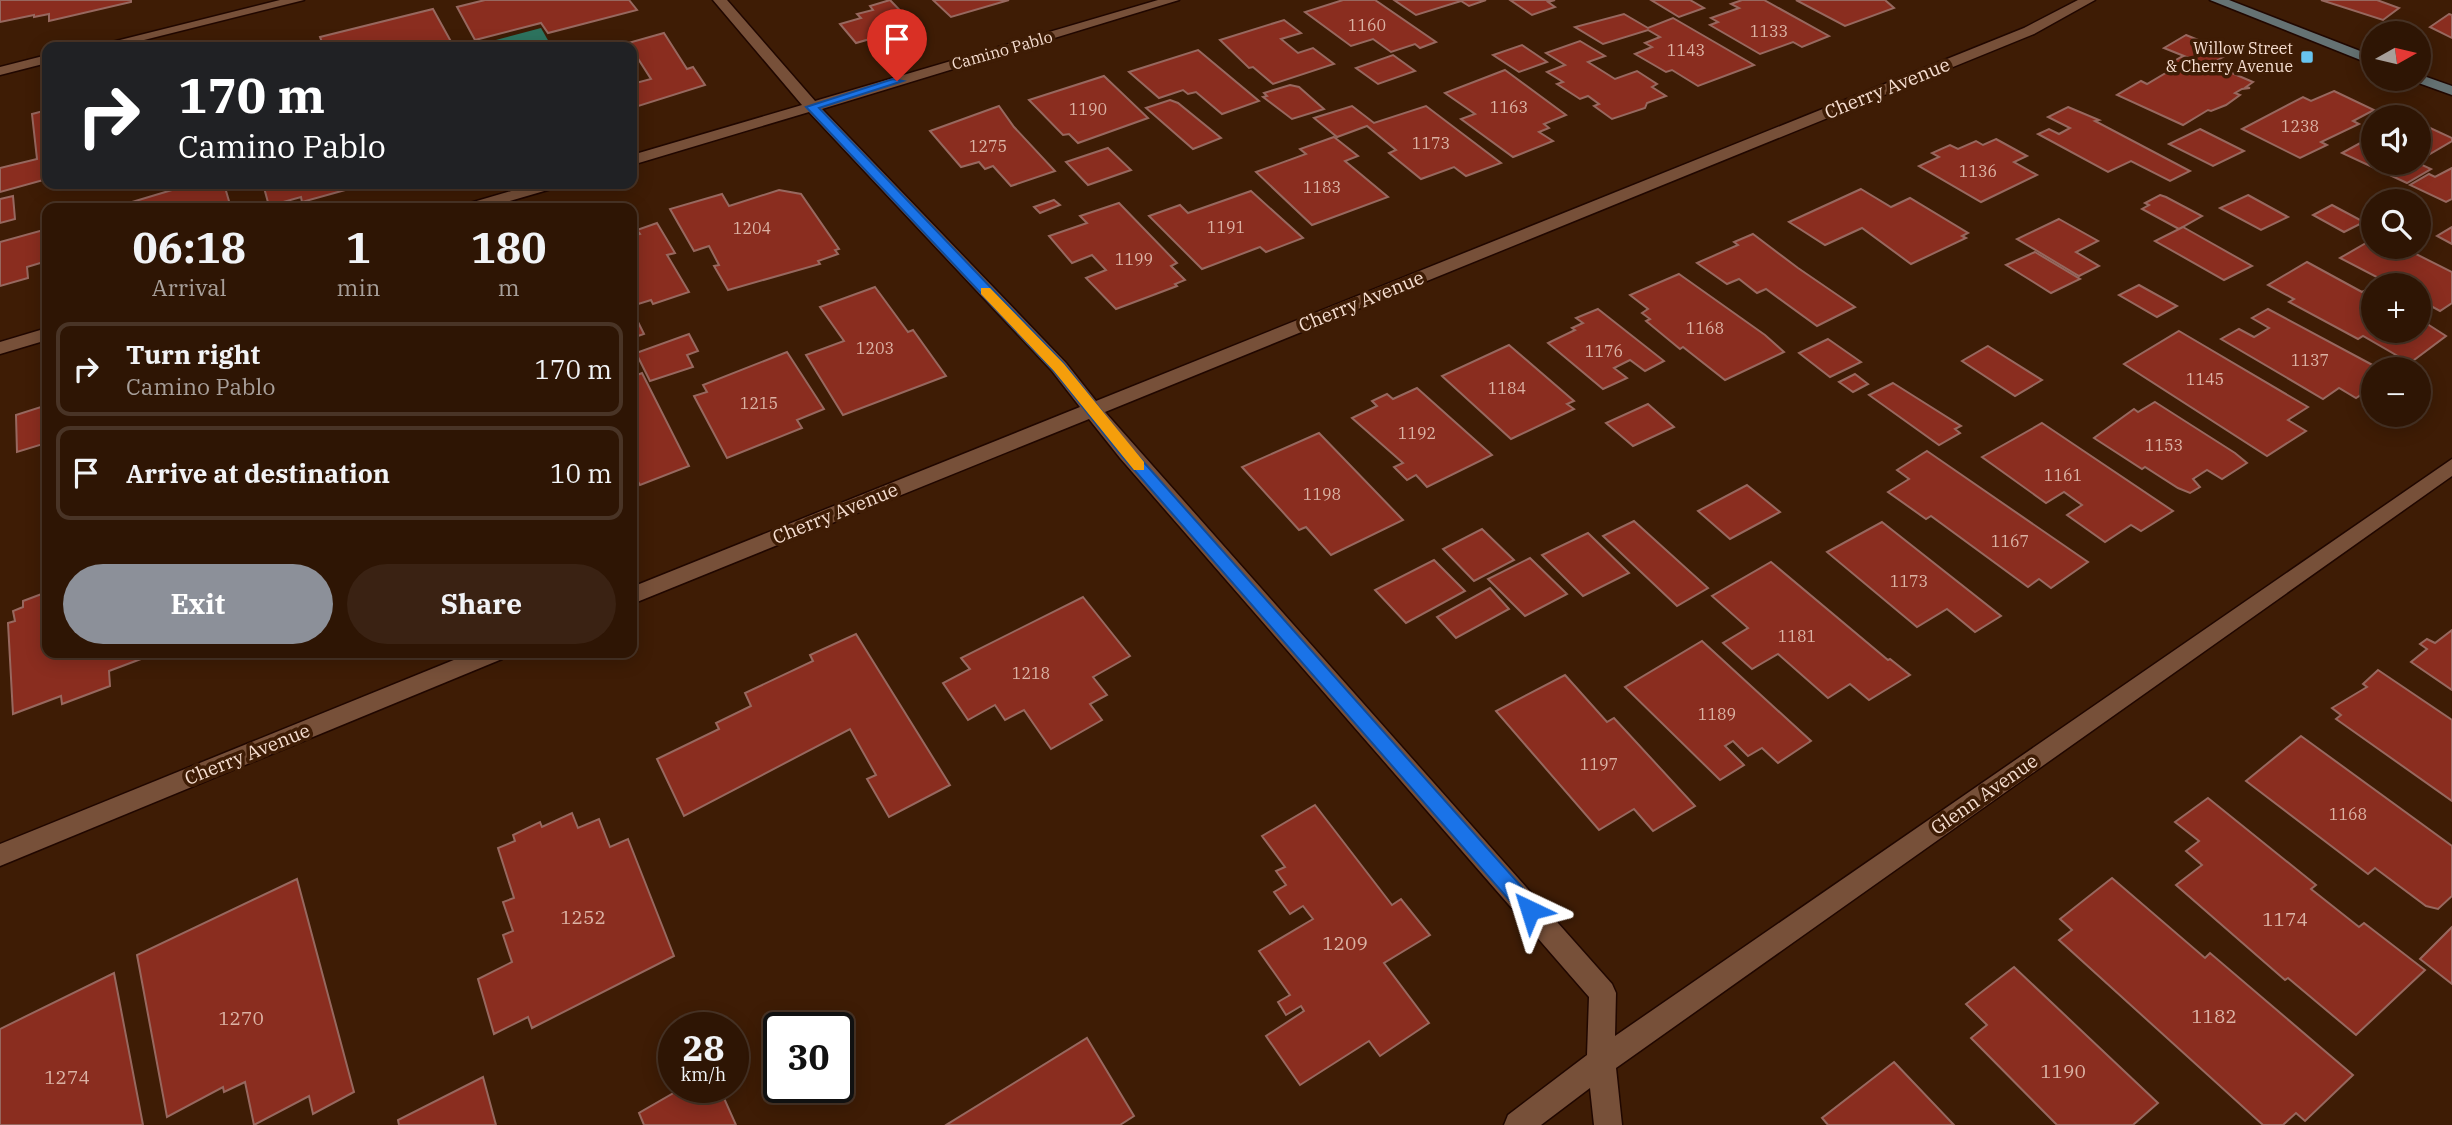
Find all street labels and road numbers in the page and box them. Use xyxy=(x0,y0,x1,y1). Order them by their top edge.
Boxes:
street label: Camino Pablo xyxy=(949,26,1055,74)
street label: Cherry Avenue xyxy=(1821,52,1953,124)
street label: Cherry Avenue xyxy=(1295,265,1427,337)
street label: Cherry Avenue xyxy=(769,477,901,549)
street label: Cherry Avenue xyxy=(181,718,313,790)
street label: Glenn Avenue xyxy=(1926,748,2042,840)

